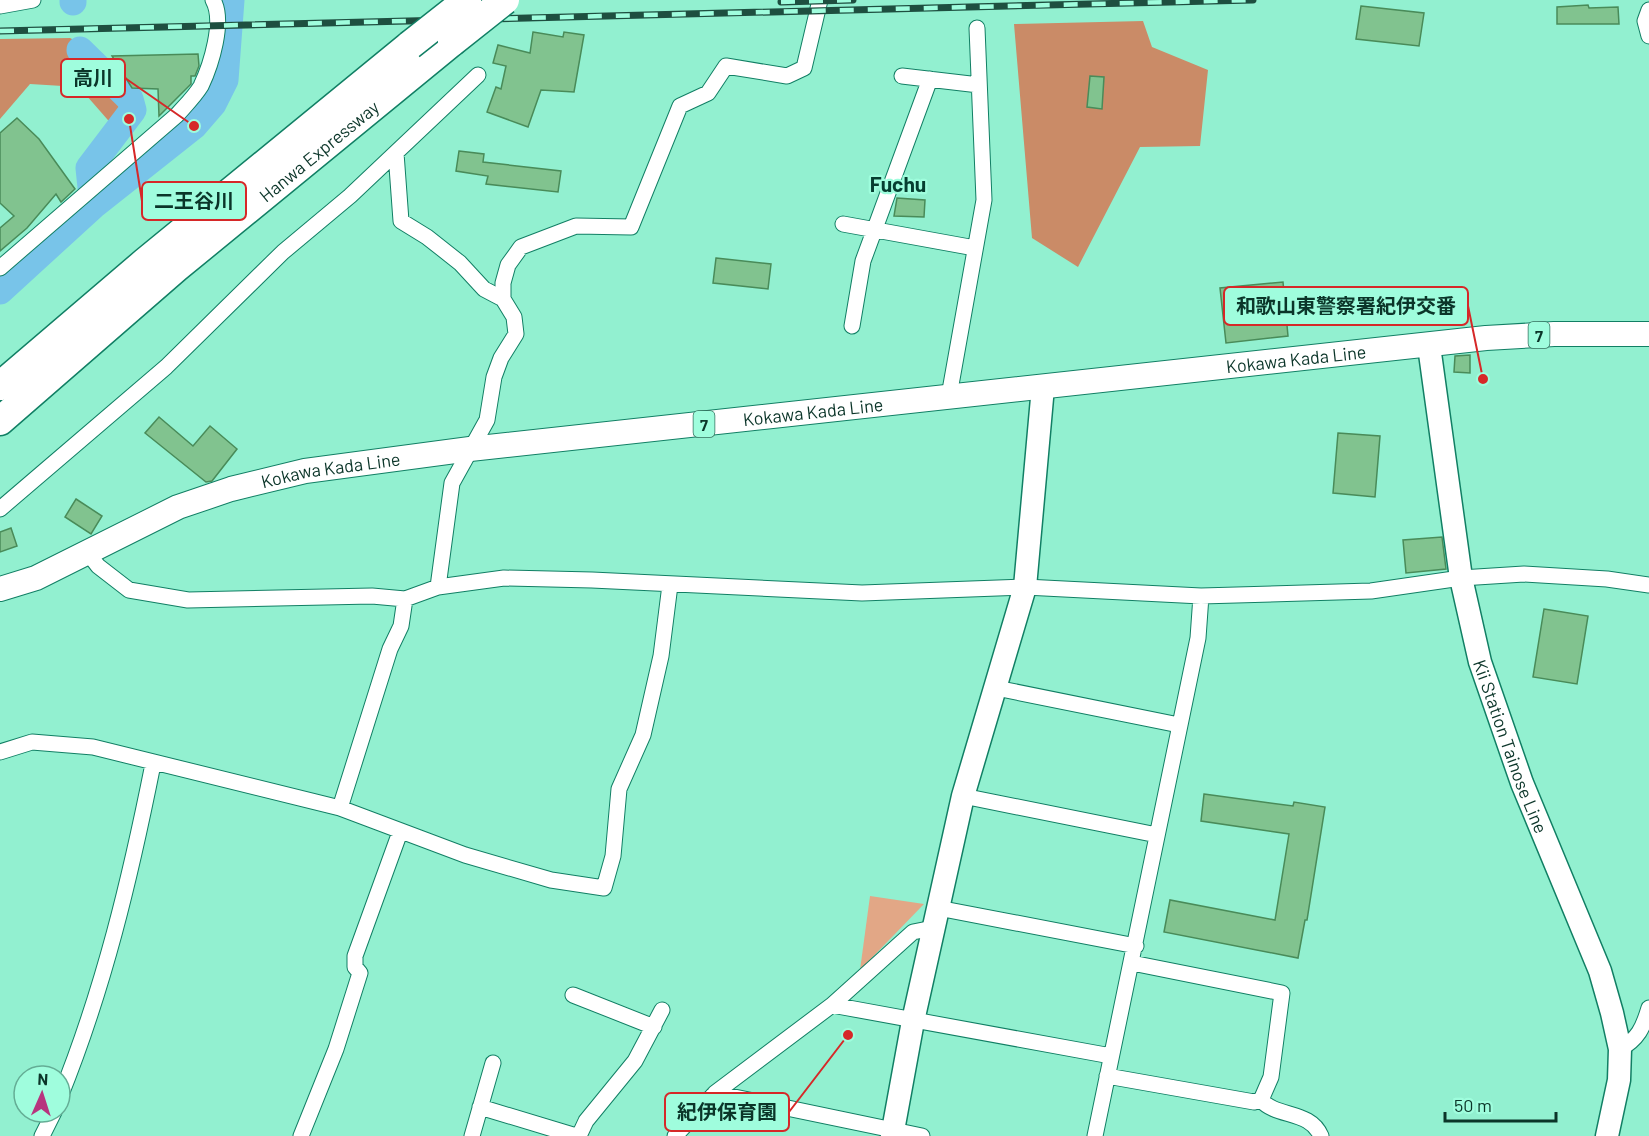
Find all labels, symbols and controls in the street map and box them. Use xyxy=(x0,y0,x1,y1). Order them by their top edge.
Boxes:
callout: 高川 xyxy=(61,59,125,97)
text: 高川 xyxy=(73,65,113,89)
street label: Hanwa Expressway xyxy=(255,95,383,206)
district label: Fuchu xyxy=(870,171,926,196)
callout: 二王谷川 xyxy=(142,182,246,220)
text: 二王谷川 xyxy=(154,188,234,212)
callout: 和歌山東警察署紀伊交番 xyxy=(1224,287,1468,325)
text: 和歌山東警察署紀伊交番 xyxy=(1236,293,1456,317)
road number: 7 xyxy=(1528,322,1550,348)
street label: Kokawa Kada Line xyxy=(1225,340,1367,377)
street label: Kokawa Kada Line xyxy=(742,393,884,430)
road number: 7 xyxy=(694,411,714,437)
street label: Kokawa Kada Line xyxy=(259,447,402,492)
street label: Kii Station Tainose Line xyxy=(1469,656,1553,836)
north arrow xyxy=(12,1064,72,1124)
text: N xyxy=(37,1069,49,1088)
scale bar xyxy=(1445,1085,1556,1123)
callout: 紀伊保育園 xyxy=(665,1093,789,1131)
text: 50 m xyxy=(1454,1094,1492,1116)
text: 紀伊保育園 xyxy=(677,1099,777,1123)

